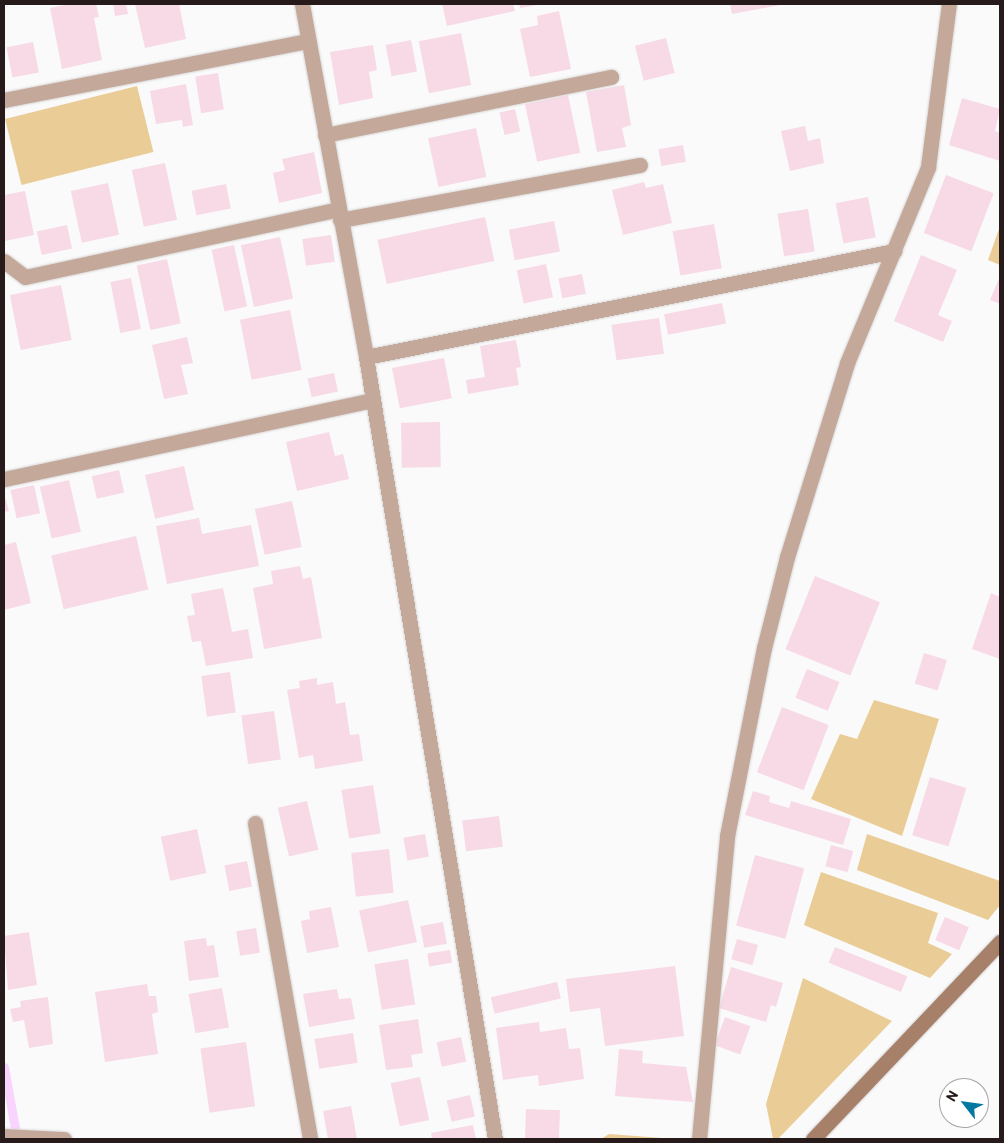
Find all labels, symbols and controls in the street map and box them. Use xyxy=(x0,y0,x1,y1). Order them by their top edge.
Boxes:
north arrow xyxy=(939,1078,989,1128)
text: N xyxy=(942,1087,961,1104)

